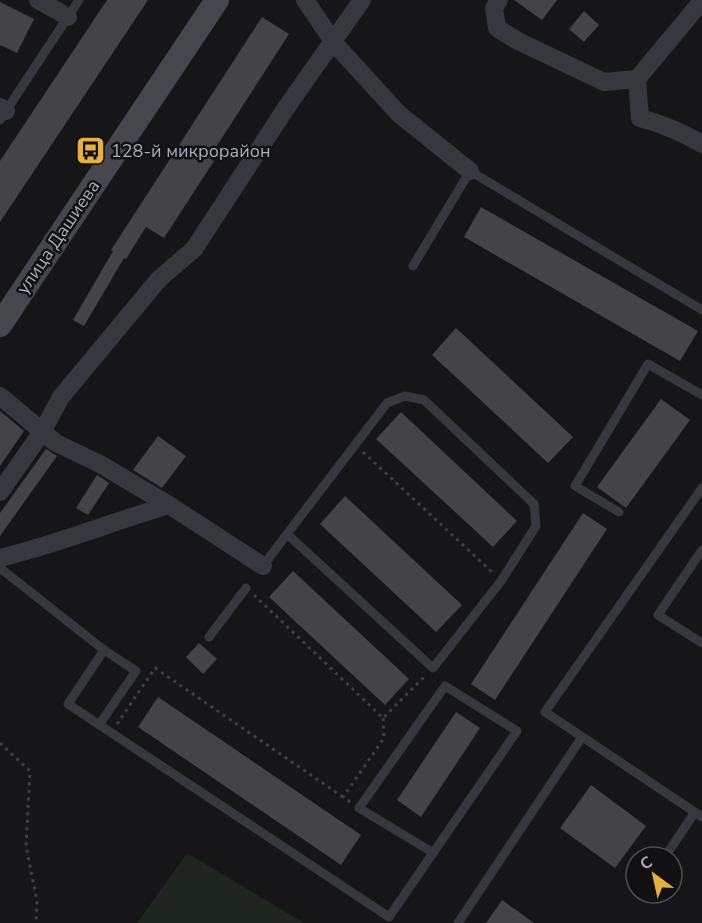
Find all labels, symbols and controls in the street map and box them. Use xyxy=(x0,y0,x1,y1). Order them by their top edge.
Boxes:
bus stop icon: 128-й микрорайон xyxy=(74,135,106,167)
place label: 128-й микрорайон xyxy=(111,139,271,163)
street label: улица Дашиева xyxy=(11,175,105,299)
north arrow xyxy=(624,845,684,905)
text: С xyxy=(636,851,657,875)

